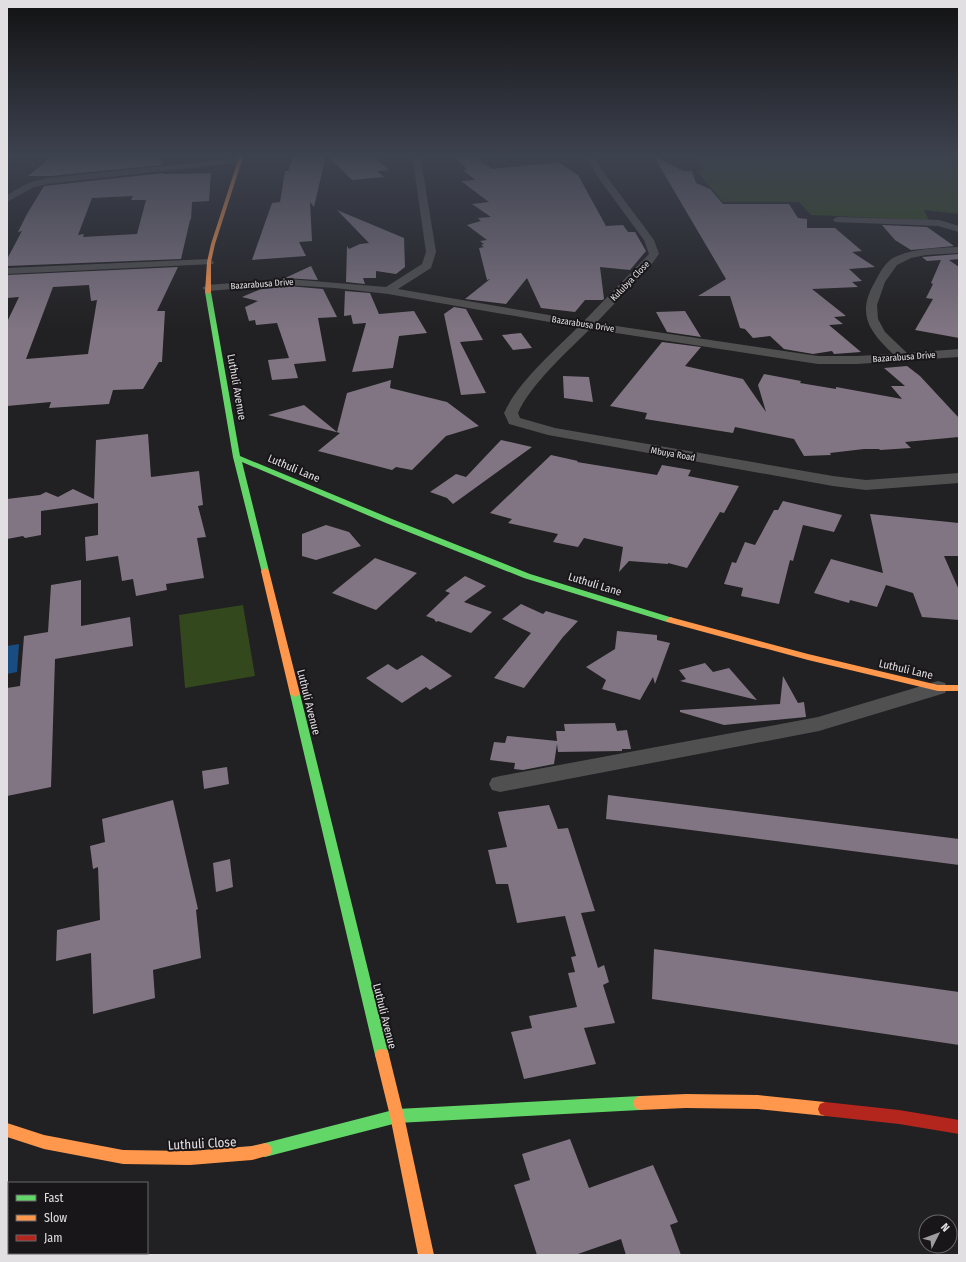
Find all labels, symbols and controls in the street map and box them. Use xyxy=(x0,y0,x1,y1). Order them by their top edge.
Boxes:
street label: Kulubya Close xyxy=(609,259,652,303)
street label: Bazarabusa Drive xyxy=(230,277,294,291)
street label: Bazarabusa Drive xyxy=(551,314,616,334)
street label: Bazarabusa Drive xyxy=(872,350,936,364)
street label: Luthuli Avenue xyxy=(224,353,249,421)
street label: Mbuya Road xyxy=(650,445,696,463)
street label: Luthuli Lane xyxy=(266,452,322,485)
street label: Luthuli Lane xyxy=(567,570,623,599)
street label: Luthuli Lane xyxy=(877,657,934,682)
street label: Luthuli Avenue xyxy=(294,668,323,736)
street label: Luthuli Avenue xyxy=(370,982,399,1050)
street label: Luthuli Close xyxy=(167,1134,237,1153)
legend xyxy=(8,1182,148,1254)
text: Fast xyxy=(44,1191,63,1205)
text: Slow xyxy=(44,1211,67,1225)
north arrow xyxy=(918,1214,958,1254)
text: N xyxy=(938,1221,952,1234)
text: Jam xyxy=(44,1231,62,1245)

